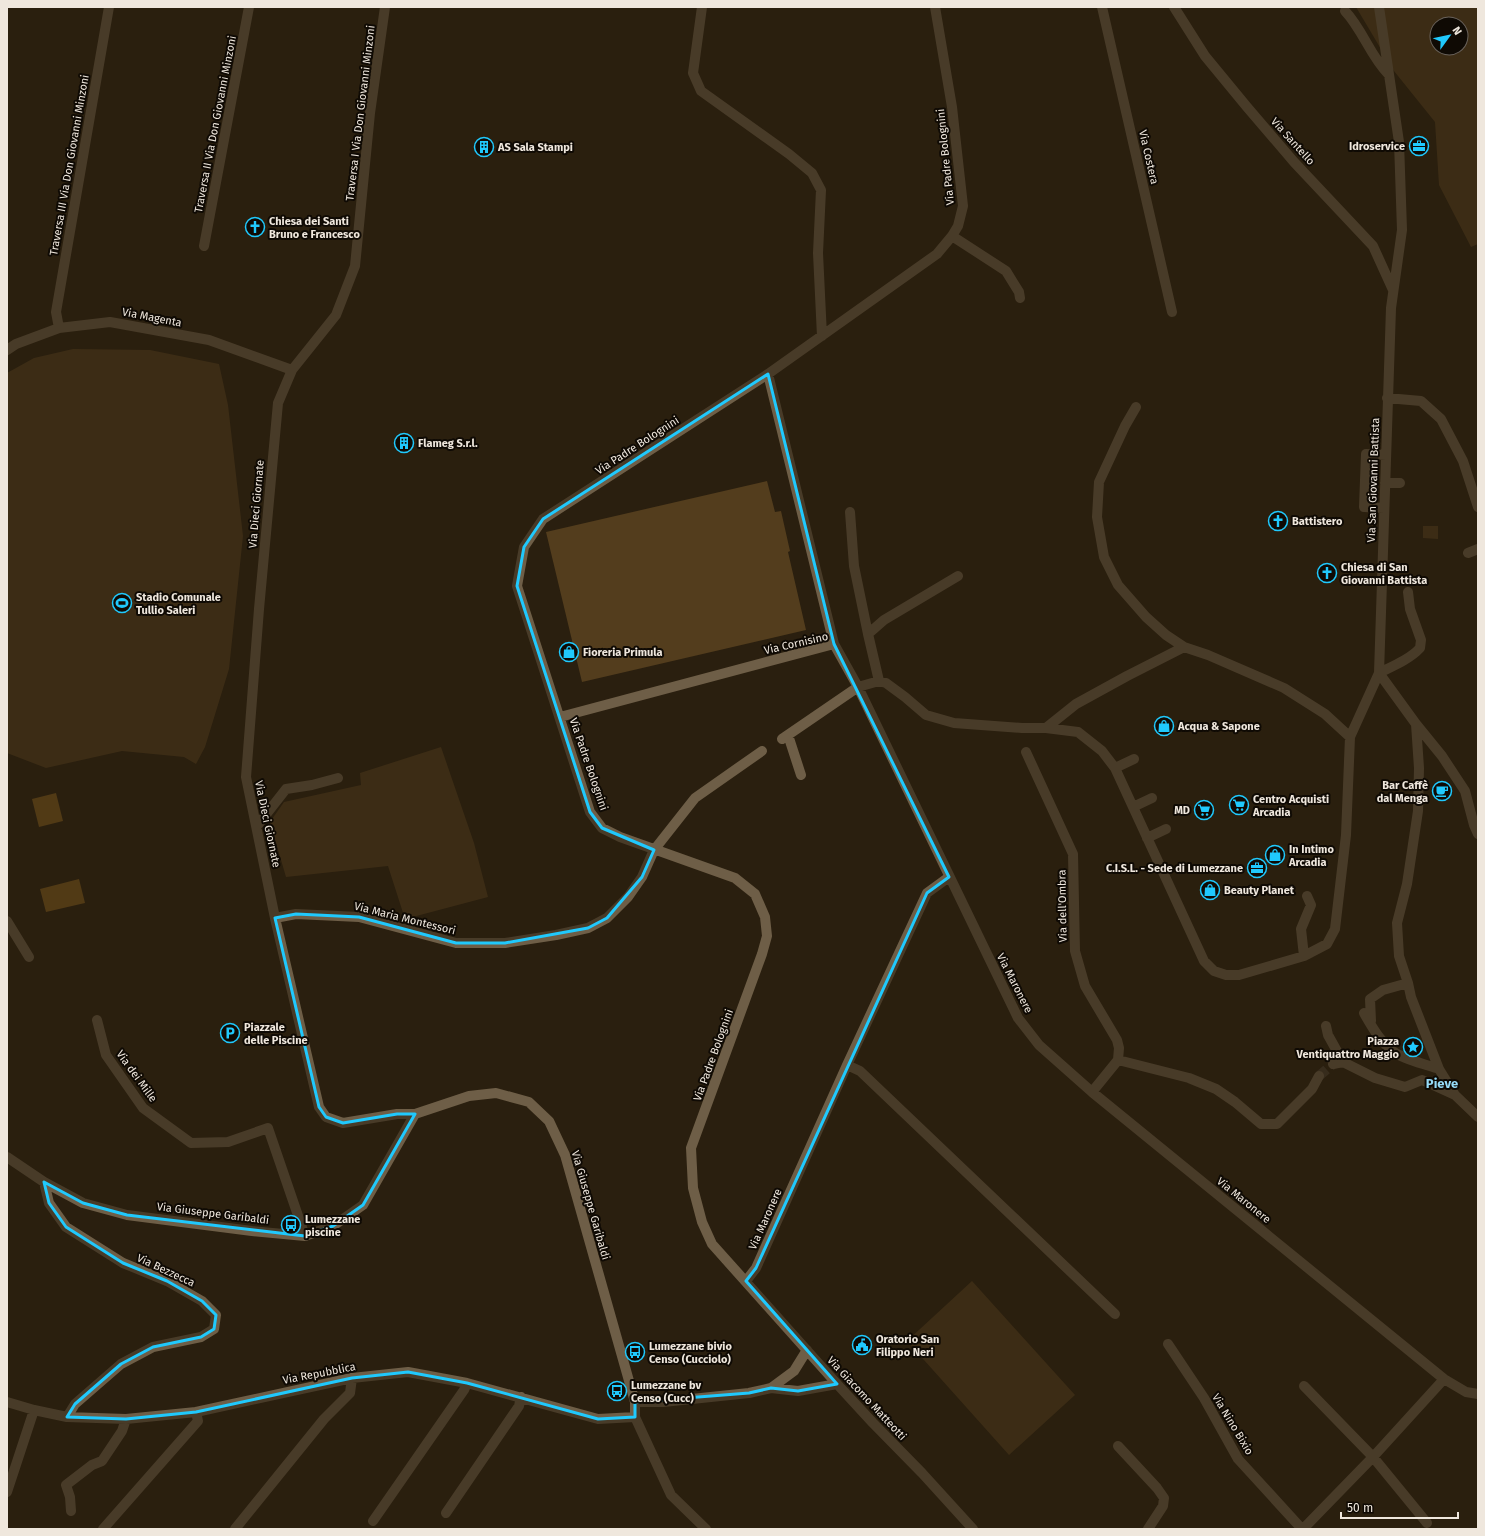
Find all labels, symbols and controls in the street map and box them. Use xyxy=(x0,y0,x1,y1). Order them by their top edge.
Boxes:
north arrow xyxy=(1429,16,1469,56)
street label: Traversa I Via Don Giovanni Minzoni xyxy=(343,24,378,202)
text: N xyxy=(1450,24,1464,37)
street label: Traversa II Via Don Giovanni Minzoni xyxy=(192,34,239,214)
street label: Traversa III Via Don Giovanni Minzoni xyxy=(47,74,92,257)
street label: Via Padre Bolognini xyxy=(934,108,957,206)
street label: Via Santello xyxy=(1268,115,1317,168)
street label: Via Costera xyxy=(1136,129,1161,186)
office icon: Idroservice xyxy=(1408,135,1430,157)
building icon: AS Sala Stampi xyxy=(473,136,495,158)
place label: Idroservice xyxy=(1349,140,1405,153)
place label: AS Sala Stampi xyxy=(497,141,573,154)
place label: Chiesa dei Santi Bruno e Francesco xyxy=(269,215,360,241)
church icon: Chiesa dei Santi Bruno e Francesco xyxy=(244,216,266,238)
street label: Via Magenta xyxy=(121,305,183,330)
street label: Via Padre Bolognini xyxy=(593,414,681,477)
street label: Via San Giovanni Battista xyxy=(1365,417,1382,543)
building icon: Flameg S.r.l. xyxy=(393,432,415,454)
place label: Flameg S.r.l. xyxy=(418,437,478,450)
street label: Via Dieci Giornate xyxy=(246,459,267,549)
church icon: Battistero xyxy=(1267,510,1289,532)
place label: Battistero xyxy=(1292,515,1343,528)
place label: Chiesa di San Giovanni Battista xyxy=(1341,561,1427,587)
church icon: Chiesa di San Giovanni Battista xyxy=(1316,562,1338,584)
place label: Stadio Comunale Tullio Saleri xyxy=(136,591,221,617)
sports icon: Stadio Comunale Tullio Saleri xyxy=(111,592,133,614)
street label: Via Cornisino xyxy=(763,630,829,657)
shop icon: Fioreria Primula xyxy=(558,641,580,663)
place label: Fioreria Primula xyxy=(583,646,663,659)
shop icon: Acqua & Sapone xyxy=(1153,715,1175,737)
street label: Via Padre Bolognini xyxy=(567,716,610,812)
place label: Acqua & Sapone xyxy=(1177,720,1260,733)
street label: Via Dieci Giornate xyxy=(252,779,283,869)
place label: Bar Caffè dal Menga xyxy=(1377,779,1428,805)
cafe icon: Bar Caffè dal Menga xyxy=(1431,780,1453,802)
place label: Centro Acquisti Arcadia xyxy=(1252,793,1329,819)
supermarket icon: Centro Acquisti Arcadia xyxy=(1228,794,1250,816)
supermarket icon: MD xyxy=(1193,799,1215,821)
place label: MD xyxy=(1174,804,1190,817)
place label: In Intimo Arcadia xyxy=(1288,843,1334,869)
shop icon: In Intimo Arcadia xyxy=(1264,844,1286,866)
office icon: C.I.S.L. - Sede di Lumezzane xyxy=(1246,857,1268,879)
place label: C.I.S.L. - Sede di Lumezzane xyxy=(1106,862,1243,875)
street label: Via dell'Ombra xyxy=(1055,869,1070,943)
shop icon: Beauty Planet xyxy=(1199,879,1221,901)
place label: Beauty Planet xyxy=(1224,884,1295,897)
street label: Via Maria Montessori xyxy=(353,900,457,937)
street label: Via Maronere xyxy=(994,951,1035,1015)
street label: Via Padre Bolognini xyxy=(691,1007,736,1103)
place label: Piazzale delle Piscine xyxy=(244,1021,308,1047)
parking icon: Piazzale delle Piscine xyxy=(219,1022,241,1044)
place label: Piazza Ventiquattro Maggio xyxy=(1296,1035,1400,1061)
place icon: Piazza Ventiquattro Maggio xyxy=(1402,1036,1424,1058)
street label: Via dei Mille xyxy=(113,1048,160,1105)
district label: Pieve xyxy=(1426,1076,1458,1091)
street label: Via Giuseppe Garibaldi xyxy=(569,1149,612,1261)
street label: Via Maronere xyxy=(1214,1175,1273,1226)
street label: Via Maronere xyxy=(746,1187,785,1252)
street label: Via Giuseppe Garibaldi xyxy=(156,1200,270,1227)
place label: Lumezzane piscine xyxy=(305,1213,360,1239)
bus stop icon: Lumezzane piscine xyxy=(280,1214,302,1236)
street label: Via Bezzecca xyxy=(135,1251,197,1290)
place label: Oratorio San Filippo Neri xyxy=(876,1333,939,1359)
public building icon: Oratorio San Filippo Neri xyxy=(851,1334,873,1356)
place label: Lumezzane bivio Censo (Cucciolo) xyxy=(649,1340,732,1366)
bus stop icon: Lumezzane bivio Censo (Cucciolo) xyxy=(624,1341,646,1363)
street label: Via Giacomo Matteotti xyxy=(824,1354,909,1443)
street label: Via Repubblica xyxy=(282,1360,357,1387)
place label: Lumezzane bv Censo (Cucc) xyxy=(631,1379,702,1405)
bus stop icon: Lumezzane bv Censo (Cucc) xyxy=(606,1380,628,1402)
street label: Via Nino Bixio xyxy=(1209,1391,1256,1457)
scale bar xyxy=(1341,1494,1458,1520)
text: 50 m xyxy=(1347,1501,1373,1515)

